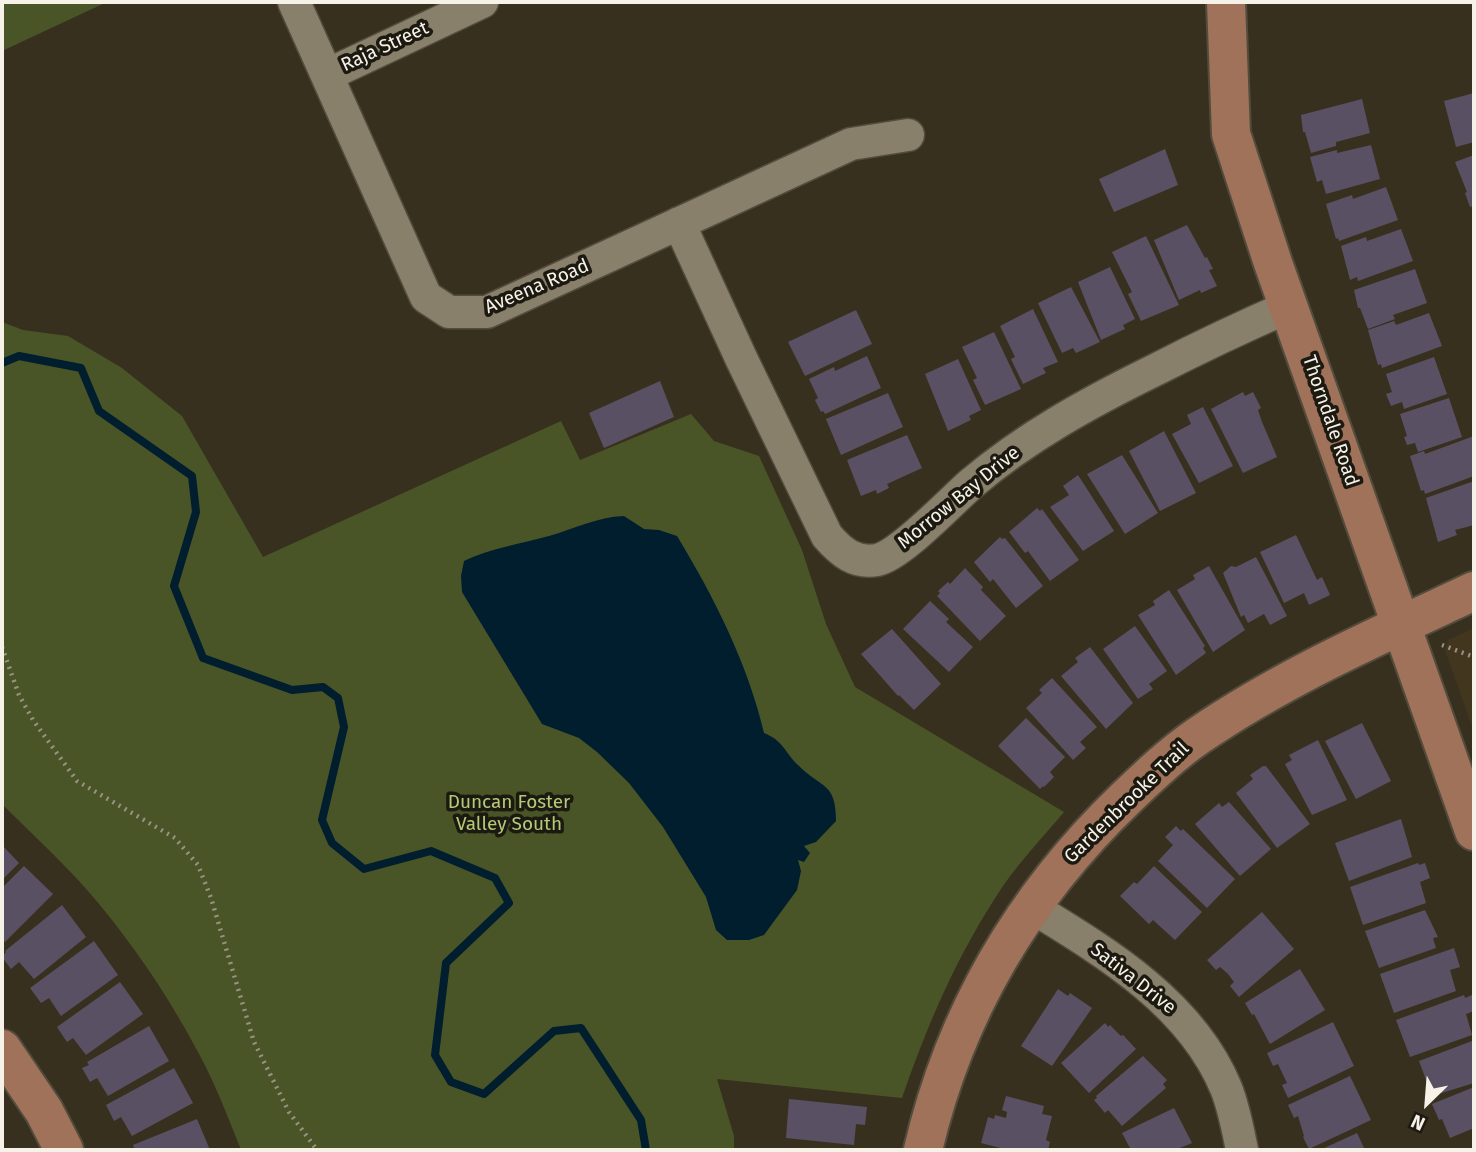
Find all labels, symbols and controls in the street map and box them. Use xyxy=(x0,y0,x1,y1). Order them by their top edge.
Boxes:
street label: Raja Street xyxy=(338,17,432,77)
street label: Aveena Road xyxy=(481,255,593,319)
street label: Thorndale Road xyxy=(1297,353,1363,489)
street label: Morrow Bay Drive xyxy=(893,442,1025,554)
street label: Gardenbrooke Trail xyxy=(1060,738,1194,868)
park label: Duncan Foster Valley South xyxy=(448,792,570,836)
street label: Sativa Drive xyxy=(1086,939,1180,1019)
north arrow xyxy=(1392,1068,1462,1138)
text: N xyxy=(1407,1109,1428,1136)

